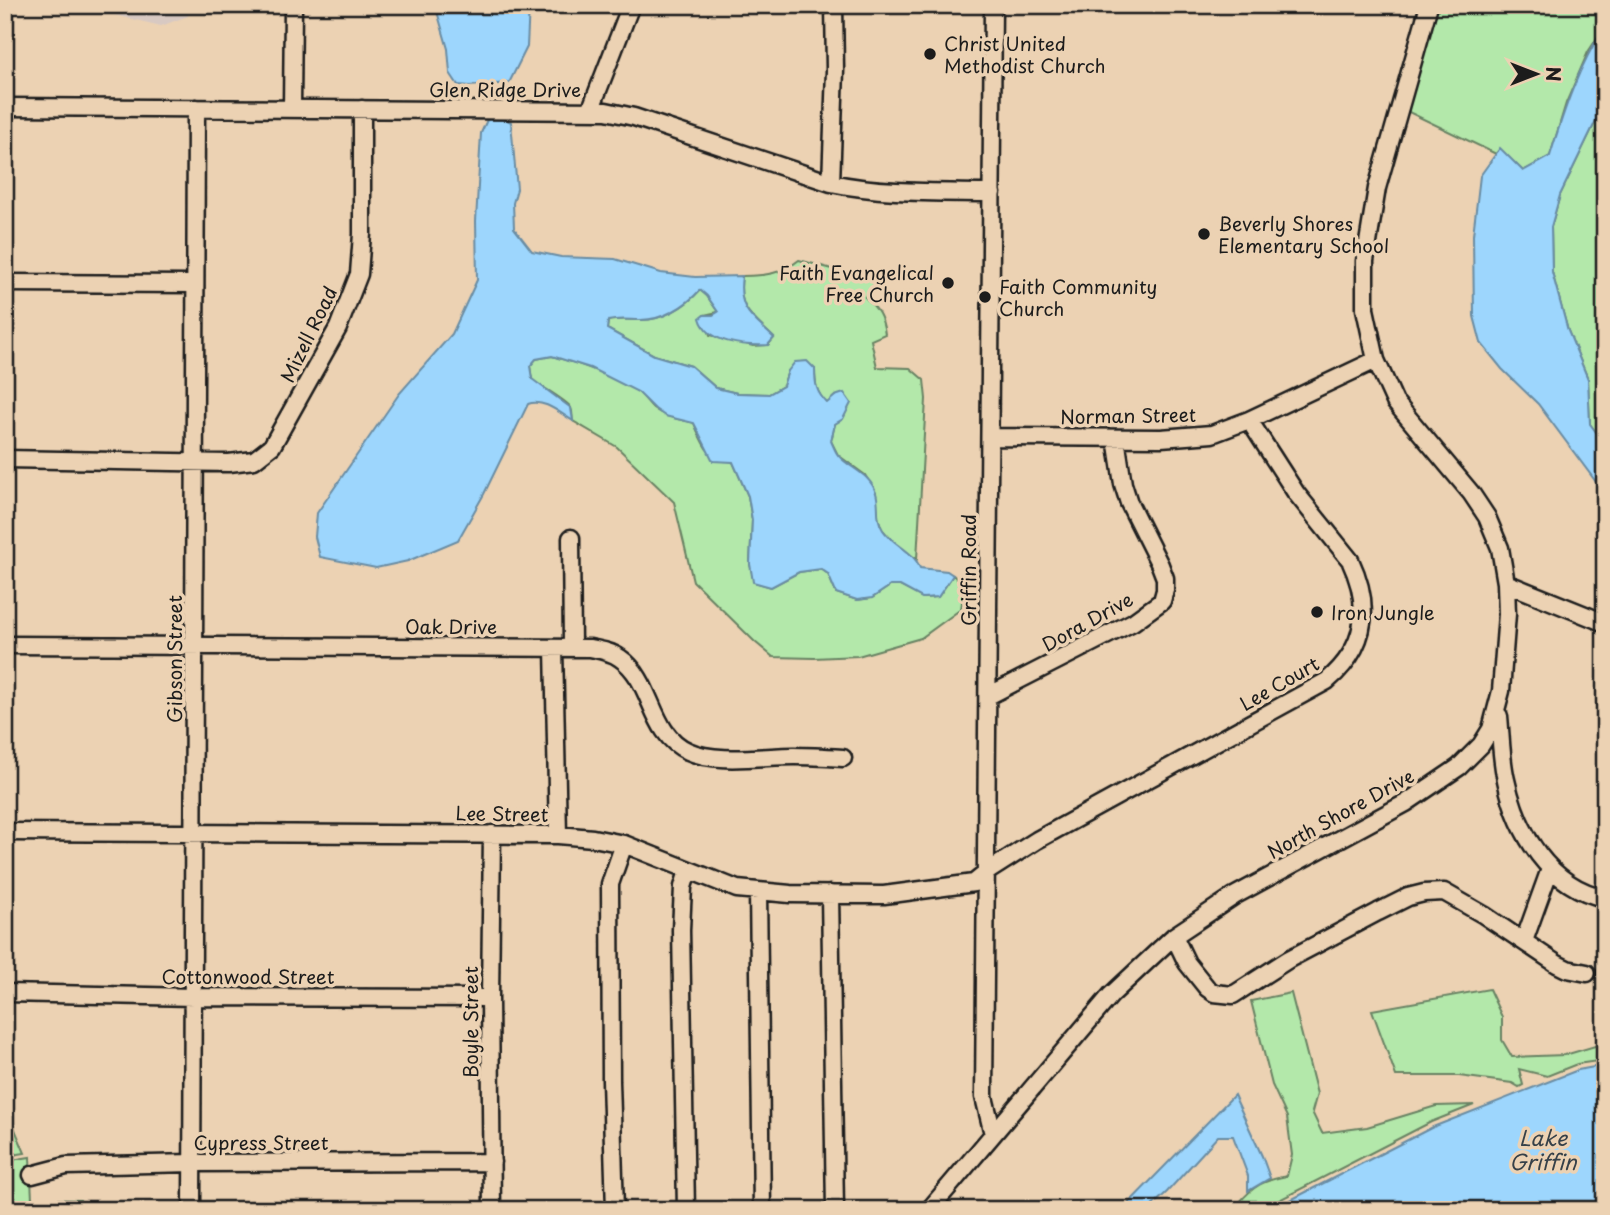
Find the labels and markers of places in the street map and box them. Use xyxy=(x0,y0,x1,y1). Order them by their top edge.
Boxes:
place label: Christ United Methodist Church xyxy=(944,29,1106,79)
marker: Christ United Methodist Church xyxy=(922,46,938,62)
place label: Beverly Shores Elementary School xyxy=(1218,209,1389,259)
marker: Beverly Shores Elementary School xyxy=(1196,226,1212,242)
place label: Faith Evangelical Free Church xyxy=(779,258,934,308)
place label: Faith Community Church xyxy=(999,272,1157,322)
marker: Faith Evangelical Free Church xyxy=(940,275,956,291)
marker: Faith Community Church xyxy=(977,289,993,305)
place label: Iron Jungle xyxy=(1331,598,1435,626)
marker: Iron Jungle xyxy=(1309,604,1325,620)

